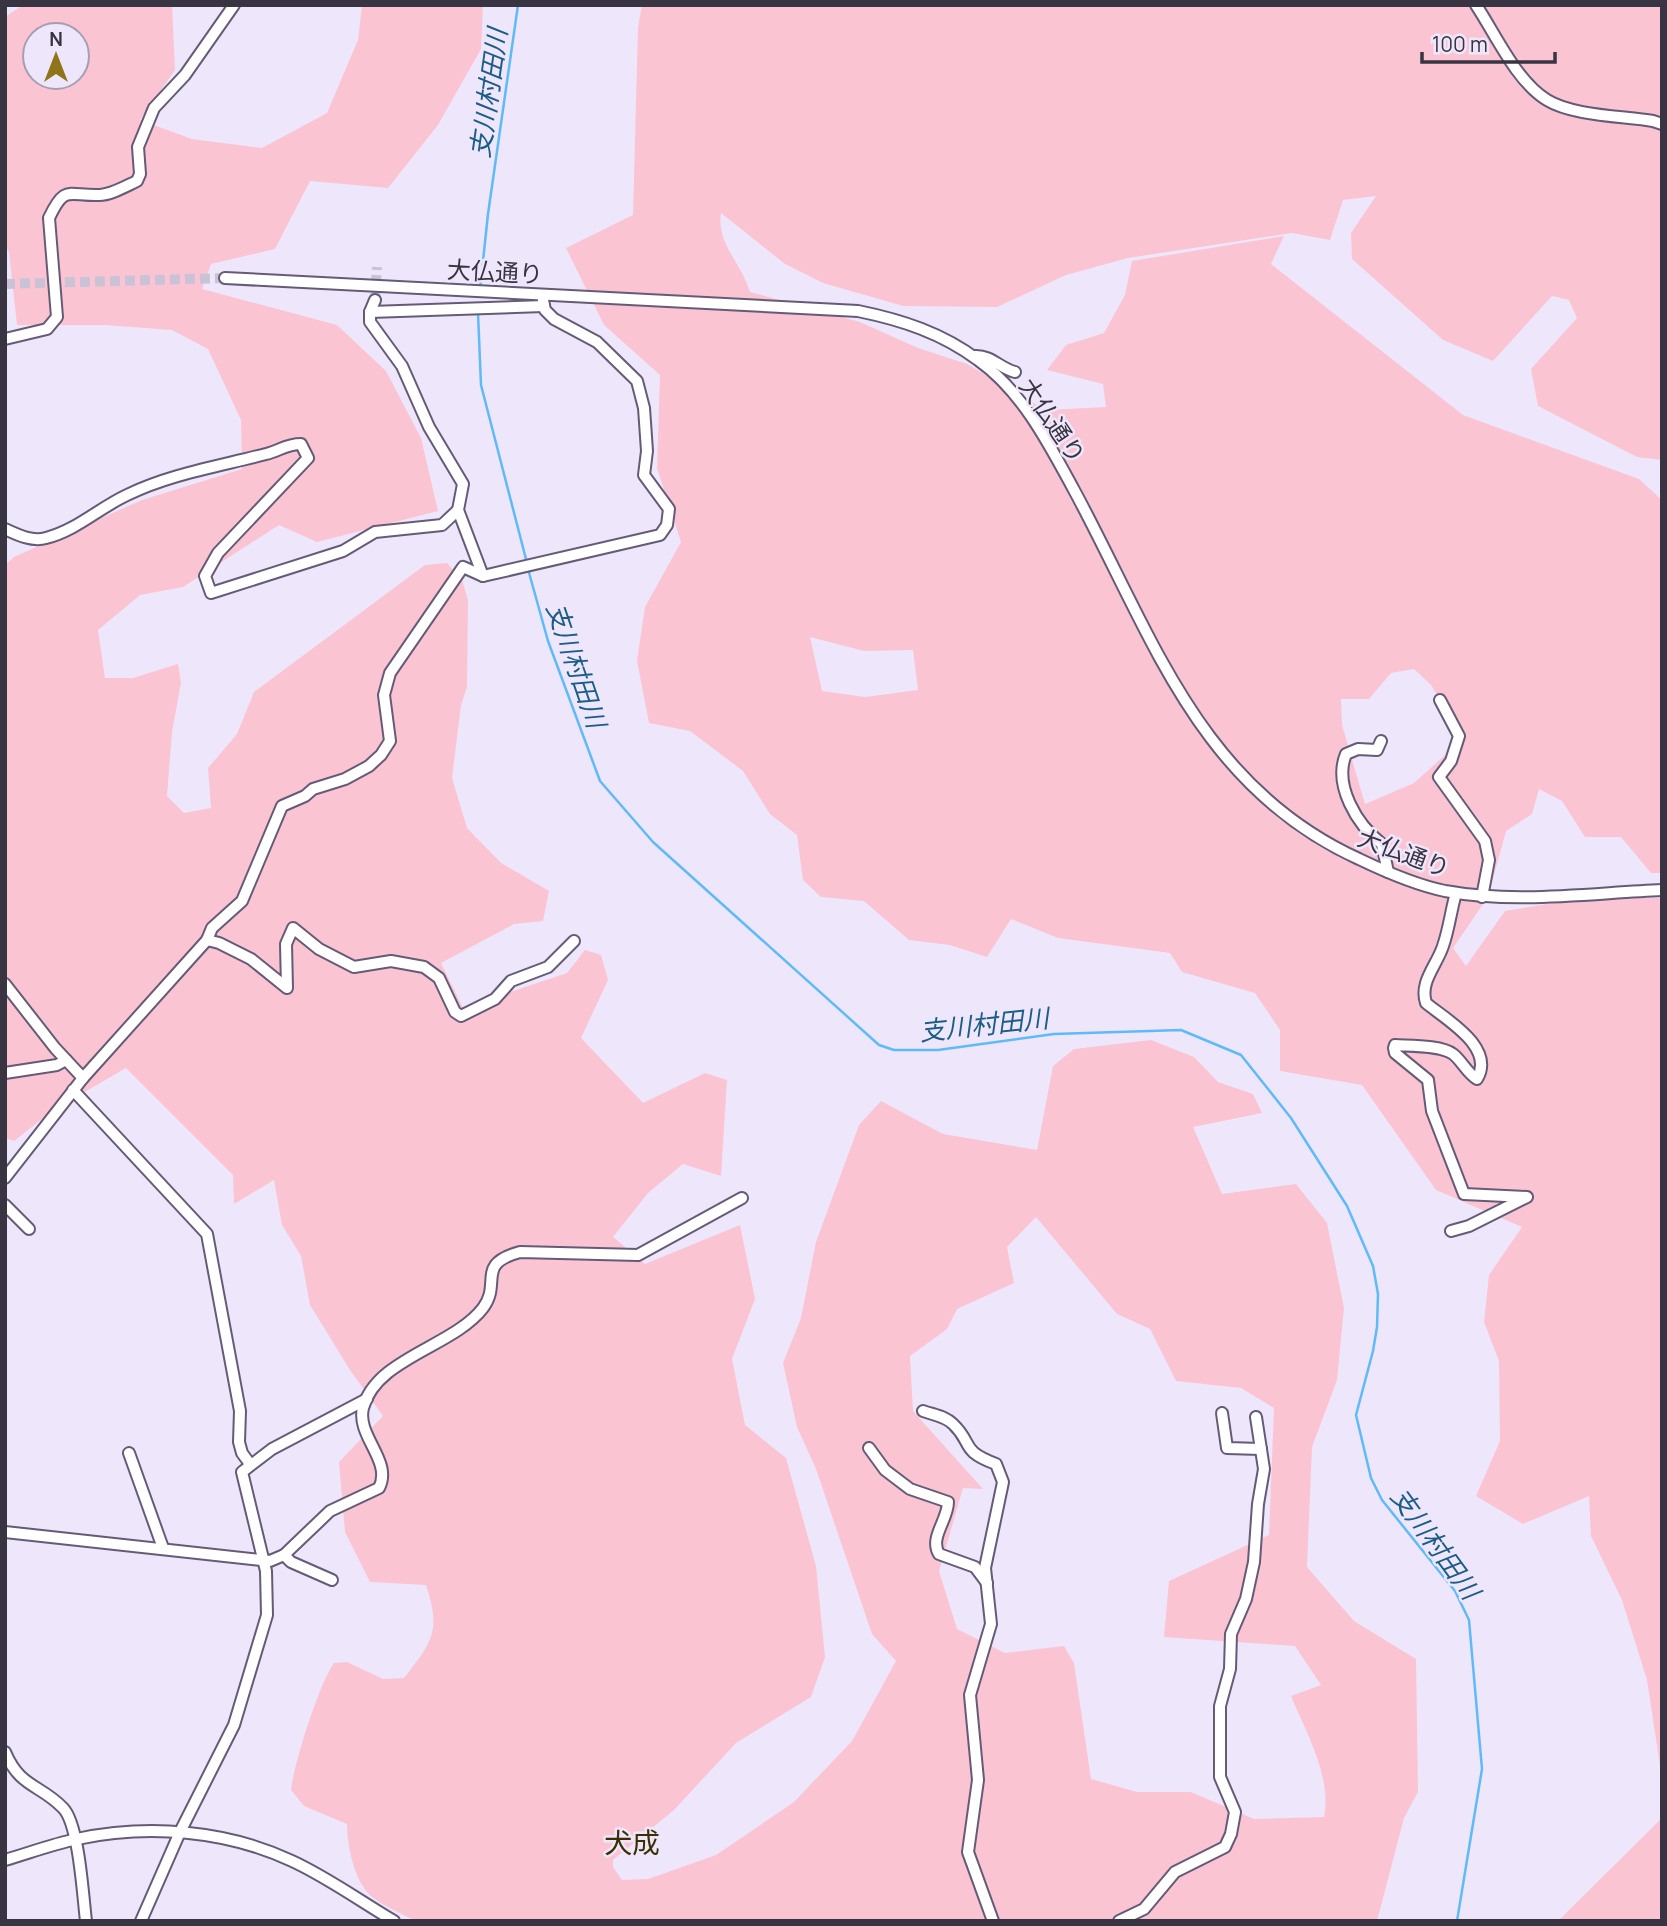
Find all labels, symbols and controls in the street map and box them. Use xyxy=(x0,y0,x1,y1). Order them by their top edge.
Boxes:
north arrow xyxy=(21,21,91,91)
scale bar xyxy=(1422,21,1555,65)
water label: 支川村田川 xyxy=(461,23,515,160)
text: N xyxy=(49,26,63,52)
text: 100 m xyxy=(1432,30,1488,58)
street label: 大仏通り xyxy=(446,252,544,290)
street label: 大仏通り xyxy=(1012,371,1094,469)
water label: 支川村田川 xyxy=(539,598,616,735)
street label: 大仏通り xyxy=(1353,820,1455,884)
water label: 支川村田川 xyxy=(917,999,1054,1049)
water label: 支川村田川 xyxy=(1383,1480,1491,1609)
district label: 犬成 xyxy=(604,1823,660,1861)

